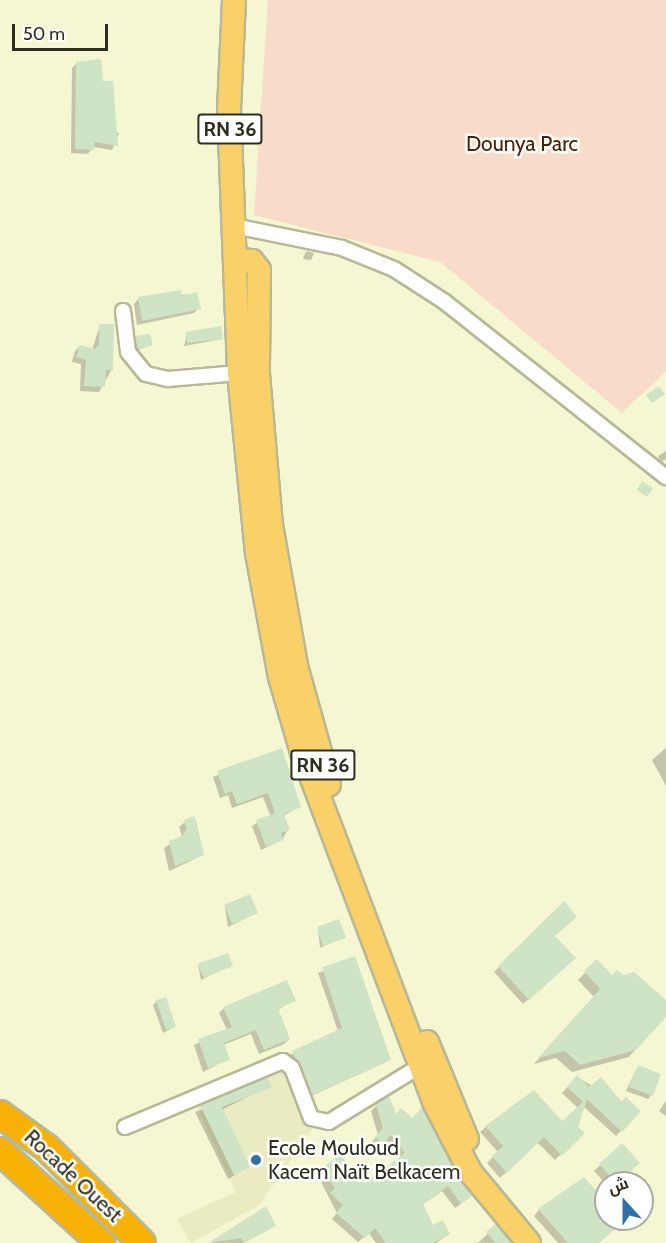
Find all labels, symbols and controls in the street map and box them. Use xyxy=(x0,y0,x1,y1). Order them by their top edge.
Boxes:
scale bar xyxy=(15,12,111,50)
text: 50 m xyxy=(23,23,65,45)
road number: RN 36 xyxy=(197,112,263,146)
park label: Dounya Parc xyxy=(466,131,578,157)
road number: RN 36 xyxy=(290,748,356,782)
street label: Rocade Ouest xyxy=(19,1124,127,1228)
place label: Ecole Mouloud Kacem Naït Belkacem xyxy=(268,1135,460,1185)
marker: Ecole Mouloud Kacem Naït Belkacem xyxy=(249,1153,263,1167)
north arrow xyxy=(594,1171,654,1231)
text: ش xyxy=(605,1173,631,1198)

